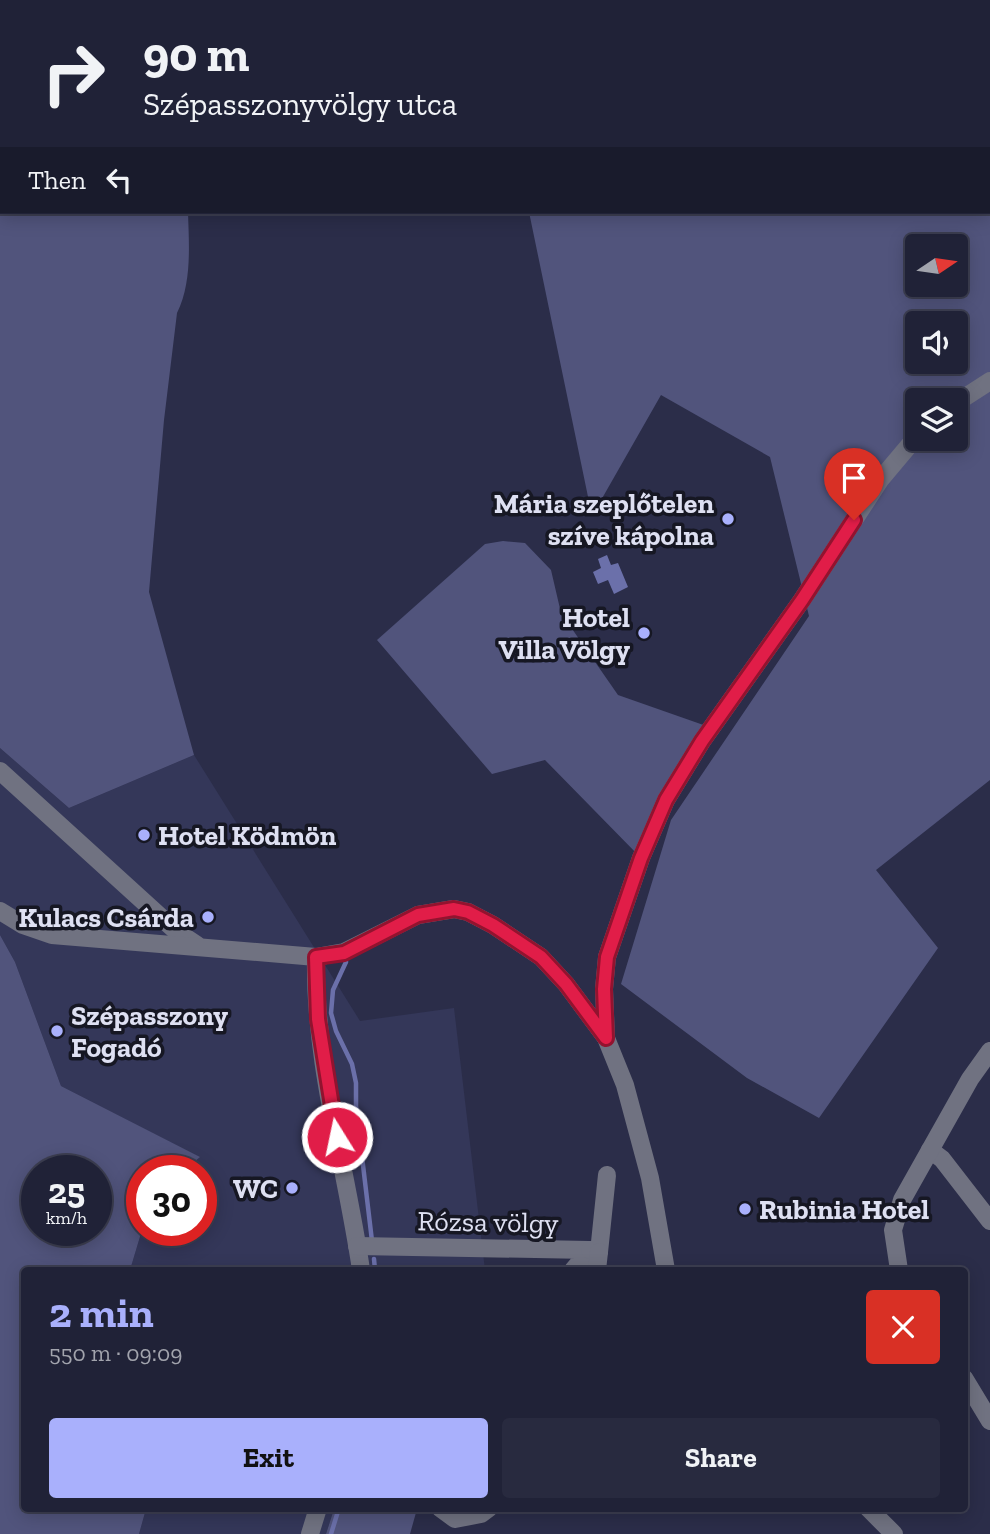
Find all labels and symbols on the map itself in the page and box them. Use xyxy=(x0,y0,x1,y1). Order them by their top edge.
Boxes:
north arrow xyxy=(905,234,968,298)
pin xyxy=(824,448,884,520)
place label: Mária szeplőtelen szíve kápolna xyxy=(494,487,714,552)
marker: Mária szeplőtelen szíve kápolna xyxy=(720,511,736,527)
place label: Hotel Villa Völgy xyxy=(498,601,630,666)
marker: Hotel Villa Völgy xyxy=(636,625,652,641)
place label: Hotel Ködmön xyxy=(158,819,337,852)
marker: Hotel Ködmön xyxy=(136,827,152,843)
place label: Kulacs Csárda xyxy=(18,901,194,934)
marker: Kulacs Csárda xyxy=(200,909,216,925)
place label: Szépasszony Fogadó xyxy=(71,999,228,1064)
marker: Szépasszony Fogadó xyxy=(49,1023,65,1039)
position arrow xyxy=(300,1100,374,1174)
speed limit sign: 30 xyxy=(126,1155,217,1246)
place label: WC xyxy=(233,1172,278,1205)
marker: WC xyxy=(284,1180,300,1196)
place label: Rubinia Hotel xyxy=(759,1193,929,1226)
marker: Rubinia Hotel xyxy=(737,1201,753,1217)
street label: Rózsa völgy xyxy=(417,1204,559,1240)

